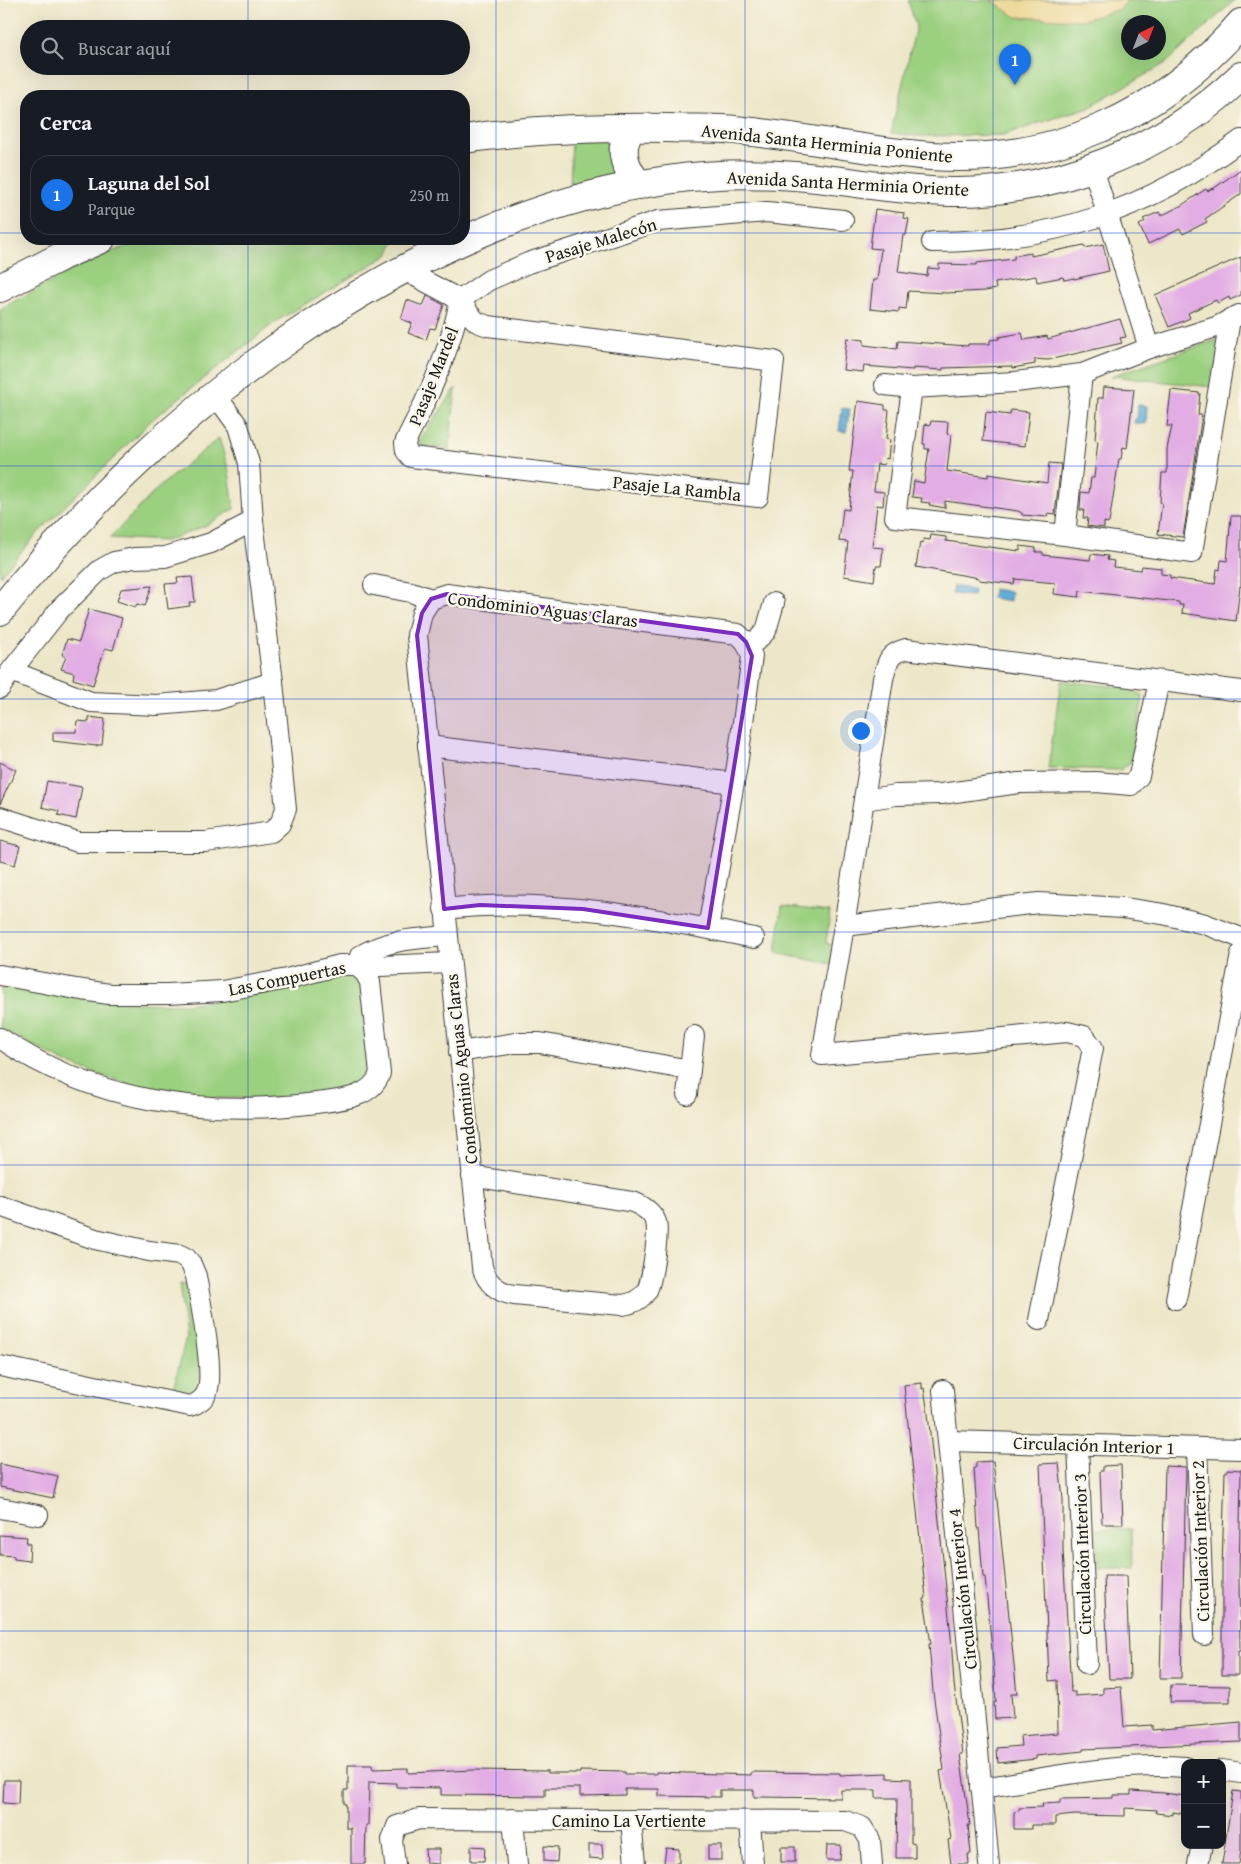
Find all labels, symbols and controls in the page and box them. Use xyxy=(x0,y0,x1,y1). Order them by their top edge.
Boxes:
north arrow xyxy=(1121,15,1166,60)
search box xyxy=(20,20,470,75)
icon: search xyxy=(38,34,66,62)
text: Buscar aquí xyxy=(78,34,171,62)
pin: 1 xyxy=(999,44,1031,85)
text: Cerca xyxy=(40,107,92,138)
street label: Avenida Santa Herminia Poniente xyxy=(700,116,954,170)
street label: Avenida Santa Herminia Oriente xyxy=(726,163,970,203)
text: Laguna del Sol xyxy=(88,169,210,197)
text: 1 xyxy=(53,183,61,207)
text: 250 m xyxy=(409,183,449,207)
text: Parque xyxy=(88,197,135,221)
street label: Pasaje Malecón xyxy=(542,210,660,270)
street label: Pasaje Mardel xyxy=(401,322,465,430)
street label: Pasaje La Rambla xyxy=(612,468,743,508)
street label: Condominio Aguas Claras xyxy=(446,584,640,634)
your location xyxy=(848,718,874,744)
street label: Las Compuertas xyxy=(226,953,348,1003)
street label: Condominio Aguas Claras xyxy=(438,972,484,1166)
street label: Circulación Interior 1 xyxy=(1013,1429,1175,1461)
street label: Circulación Interior 2 xyxy=(1184,1460,1216,1622)
street label: Circulación Interior 3 xyxy=(1066,1473,1098,1635)
street label: Circulación Interior 4 xyxy=(940,1507,984,1671)
map controls xyxy=(1181,1759,1226,1849)
button: + xyxy=(1181,1759,1226,1804)
button: − xyxy=(1181,1804,1226,1849)
street label: Camino La Vertiente xyxy=(552,1807,706,1834)

